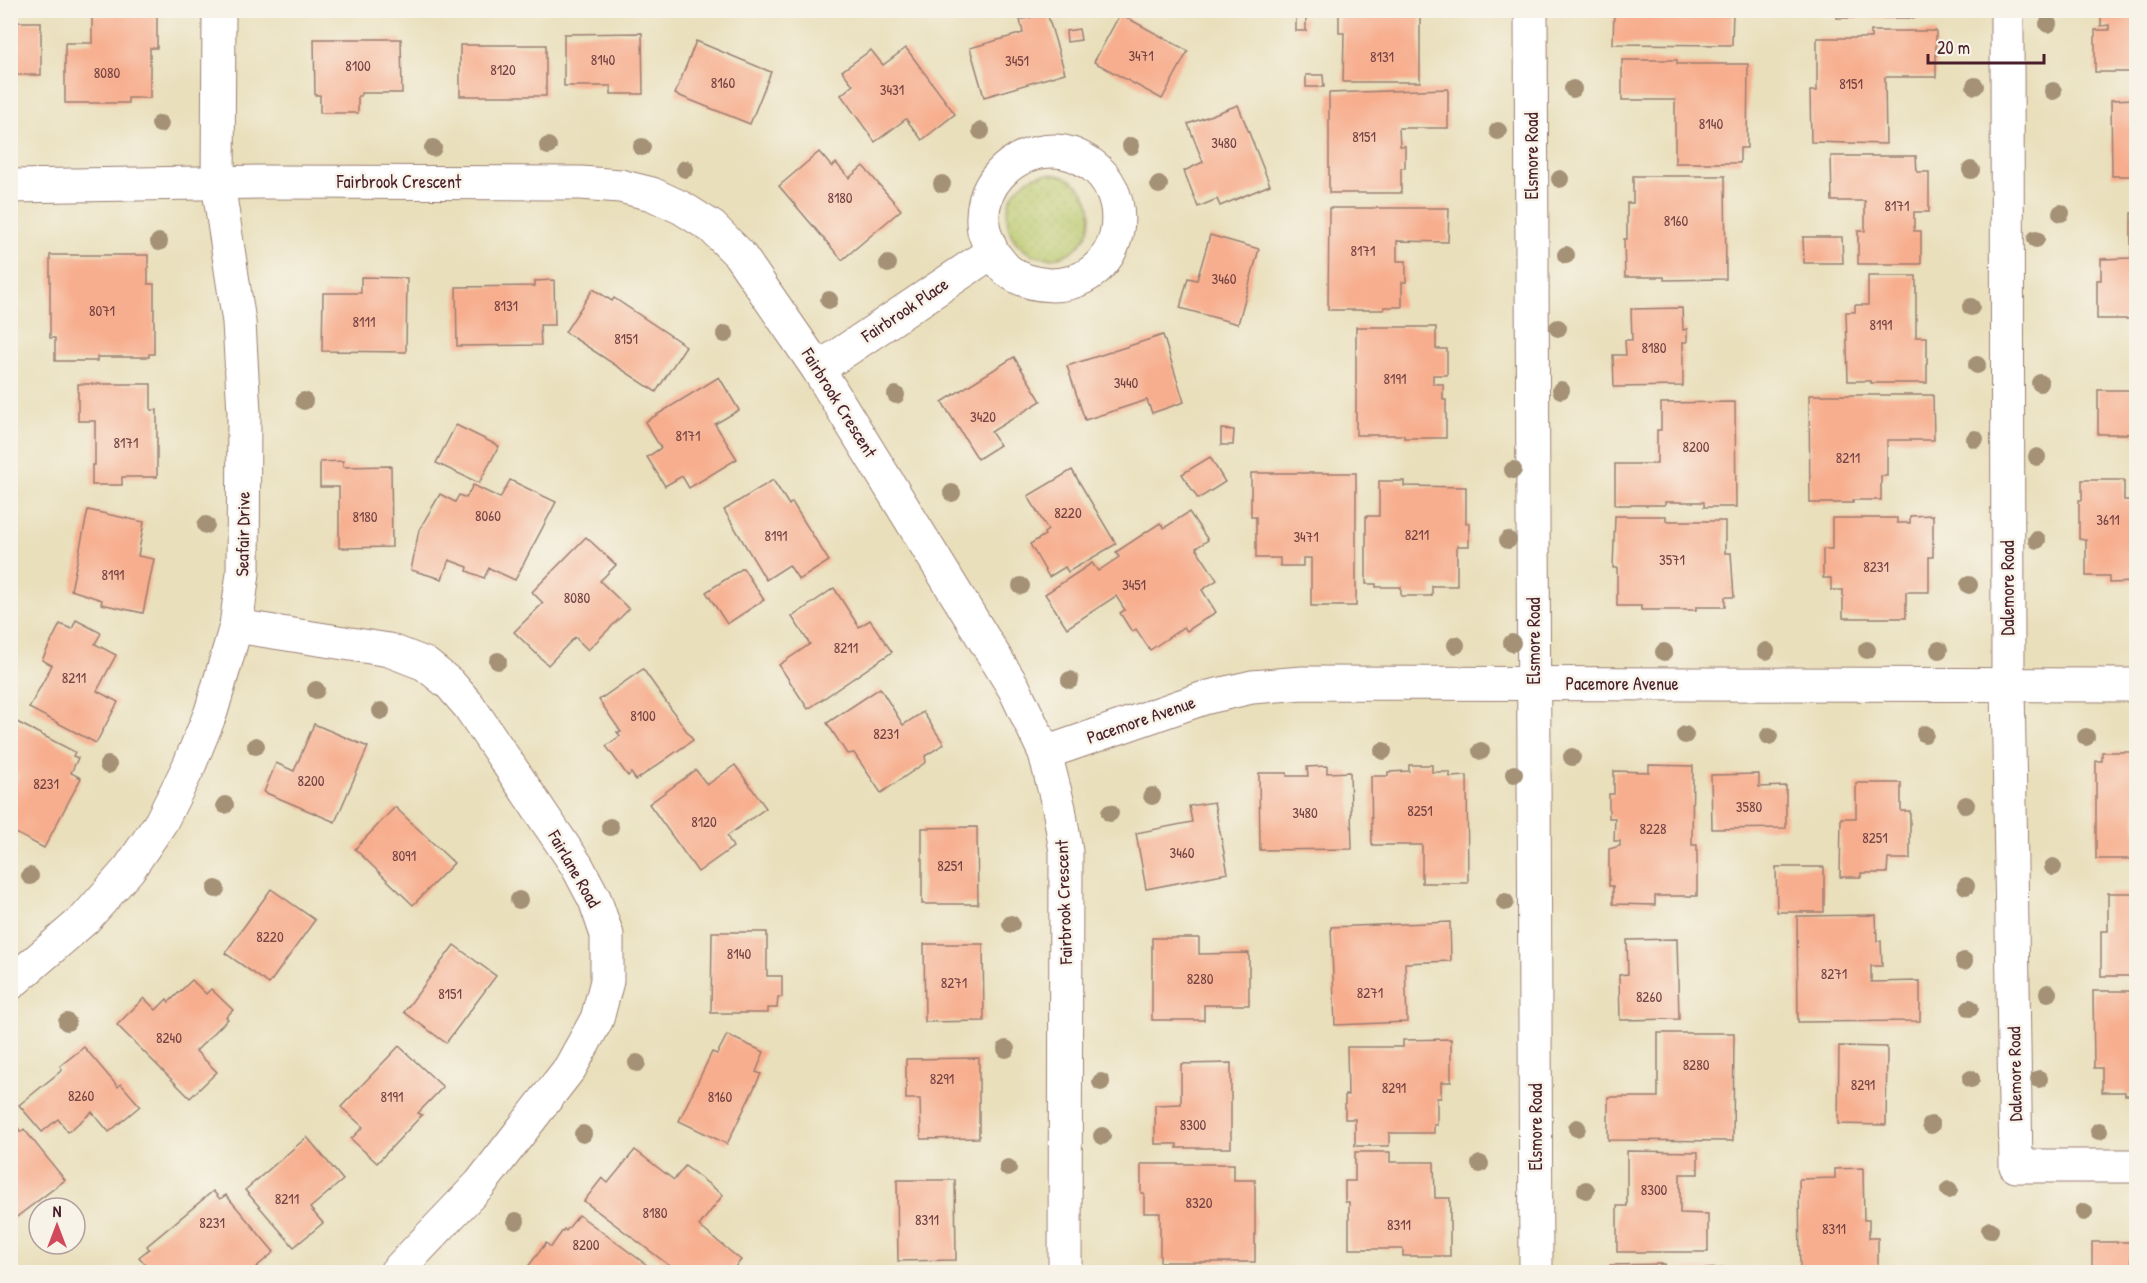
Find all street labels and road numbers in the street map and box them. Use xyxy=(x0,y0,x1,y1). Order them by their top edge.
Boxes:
street label: Elsmore Road xyxy=(1519,113,1544,199)
street label: Fairbrook Crescent xyxy=(336,169,462,194)
street label: Fairbrook Place xyxy=(855,271,953,348)
street label: Fairbrook Crescent xyxy=(795,342,883,463)
street label: Seafair Drive xyxy=(229,491,256,577)
street label: Dalemore Road xyxy=(1995,541,2020,635)
street label: Elsmore Road xyxy=(1521,598,1546,684)
street label: Pacemore Avenue xyxy=(1565,671,1679,696)
street label: Pacemore Avenue xyxy=(1083,689,1198,750)
street label: Fairlane Road xyxy=(542,825,607,912)
street label: Fairbrook Crescent xyxy=(1049,839,1078,966)
street label: Dalemore Road xyxy=(2001,1026,2028,1122)
street label: Elsmore Road xyxy=(1523,1084,1548,1170)

